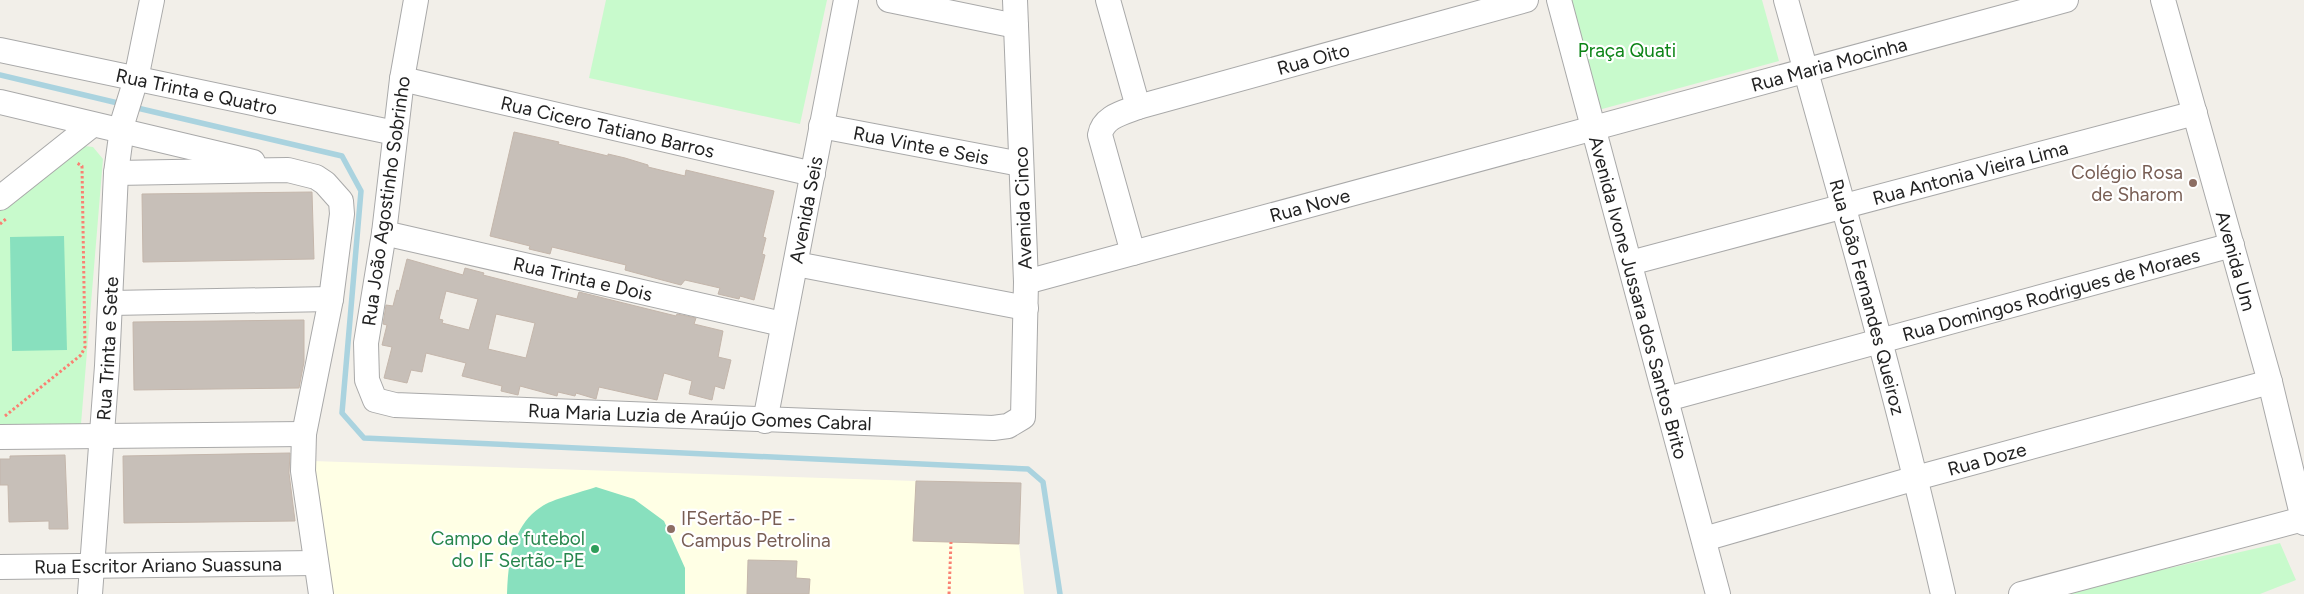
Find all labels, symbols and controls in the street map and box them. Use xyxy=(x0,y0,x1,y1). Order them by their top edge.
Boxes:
street label: Rua Maria Mocinha xyxy=(1748,32,1910,96)
street label: Rua Oito xyxy=(1274,38,1352,80)
park label: Praça Quati xyxy=(1578,39,1676,62)
street label: Rua Trinta e Quatro xyxy=(114,63,280,119)
street label: Rua João Agostinho Sobrinho xyxy=(357,75,415,327)
street label: Rua Cicero Tatiano Barros xyxy=(498,91,717,162)
street label: Rua Vinte e Seis xyxy=(851,121,991,169)
street label: Avenida Ivone Jussara dos Santos Brito xyxy=(1584,133,1693,462)
street label: Rua Antonia Vieira Lima xyxy=(1870,136,2071,210)
street label: Avenida Cinco xyxy=(1009,146,1037,270)
street label: Avenida Seis xyxy=(784,154,827,265)
place label: Colégio Rosa de Sharom xyxy=(2071,161,2183,206)
street label: Rua João Fernandes Queiroz xyxy=(1825,176,1910,417)
marker: Colégio Rosa de Sharom xyxy=(2187,177,2199,189)
street label: Rua Nove xyxy=(1267,183,1353,227)
street label: Avenida Um xyxy=(2211,208,2261,314)
street label: Rua Domingos Rodrigues de Moraes xyxy=(1900,243,2202,346)
street label: Rua Trinta e Dois xyxy=(511,251,655,306)
street label: Rua Trinta e Sete xyxy=(91,276,123,421)
street label: Rua Maria Luzia de Araújo Gomes Cabral xyxy=(528,399,872,435)
street label: Rua Doze xyxy=(1945,437,2029,480)
place label: IFSertão-PE - Campus Petrolina xyxy=(681,507,831,552)
marker: IFSertão-PE - Campus Petrolina xyxy=(665,523,677,535)
place label: Campo de futebol do IF Sertão-PE xyxy=(431,527,585,572)
marker: Campo de futebol do IF Sertão-PE xyxy=(589,543,601,555)
street label: Rua Escritor Ariano Suassuna xyxy=(34,552,282,578)

